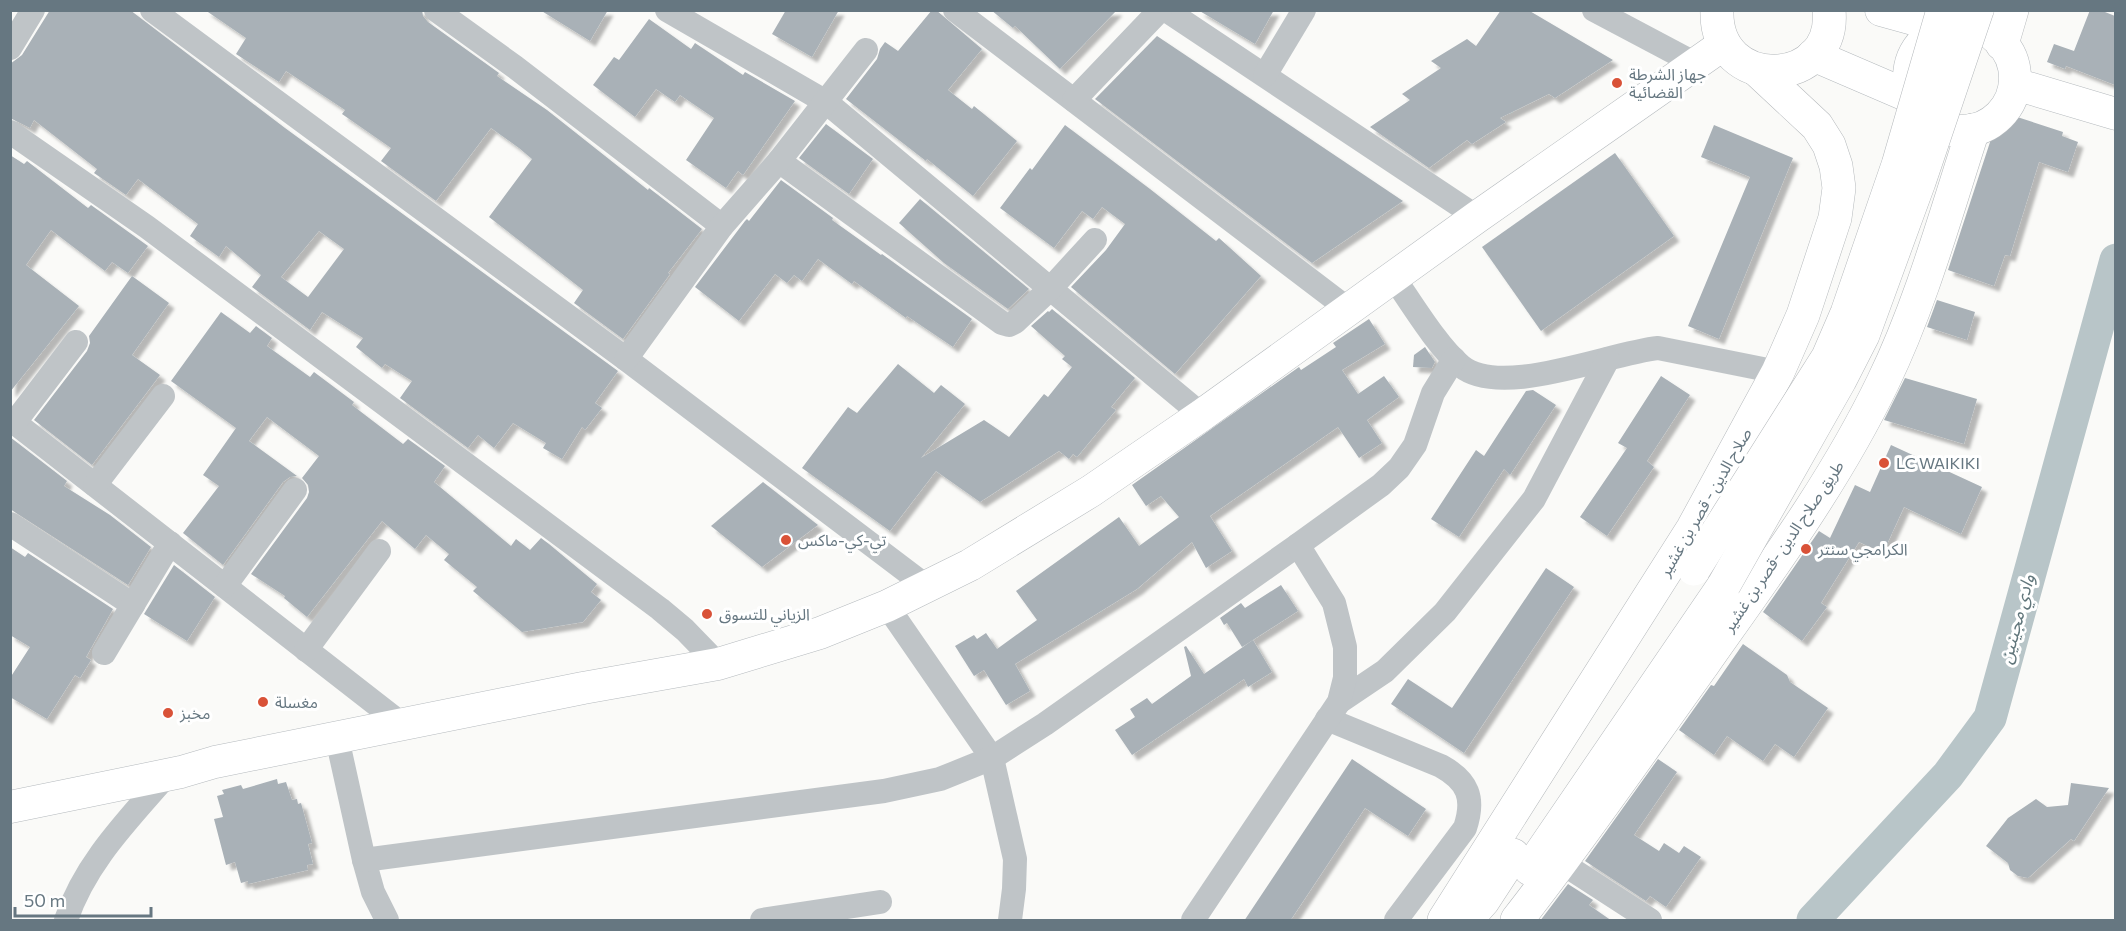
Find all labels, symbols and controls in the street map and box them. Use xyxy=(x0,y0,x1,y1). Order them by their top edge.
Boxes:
place label: جهاز الشرطة القضائية xyxy=(1629,64,1706,101)
marker: جهاز الشرطة القضائية xyxy=(1610,76,1624,90)
street label: صلاح الدين - قصر بن غشير xyxy=(1654,424,1758,582)
place label: LC WAIKIKI xyxy=(1896,453,1980,472)
street label: طريق صلاح الدين -قصر بن غشير xyxy=(1718,456,1850,638)
marker: LC WAIKIKI xyxy=(1877,456,1891,470)
place label: تي-كي-ماكس xyxy=(798,530,887,553)
marker: تي-كي-ماكس xyxy=(779,533,793,547)
place label: الكرامجي سنتر xyxy=(1817,539,1908,562)
marker: الكرامجي سنتر xyxy=(1799,542,1813,556)
water label: وادي مجينين xyxy=(1994,572,2043,667)
place label: الزياني للتسوق xyxy=(719,604,810,627)
marker: الزياني للتسوق xyxy=(700,607,714,621)
place label: مغسلة xyxy=(275,692,318,711)
marker: مغسلة xyxy=(256,695,270,709)
place label: مخبز xyxy=(179,703,210,723)
marker: مخبز xyxy=(161,706,175,720)
scale bar xyxy=(15,880,152,918)
text: 50 m xyxy=(24,889,65,911)

